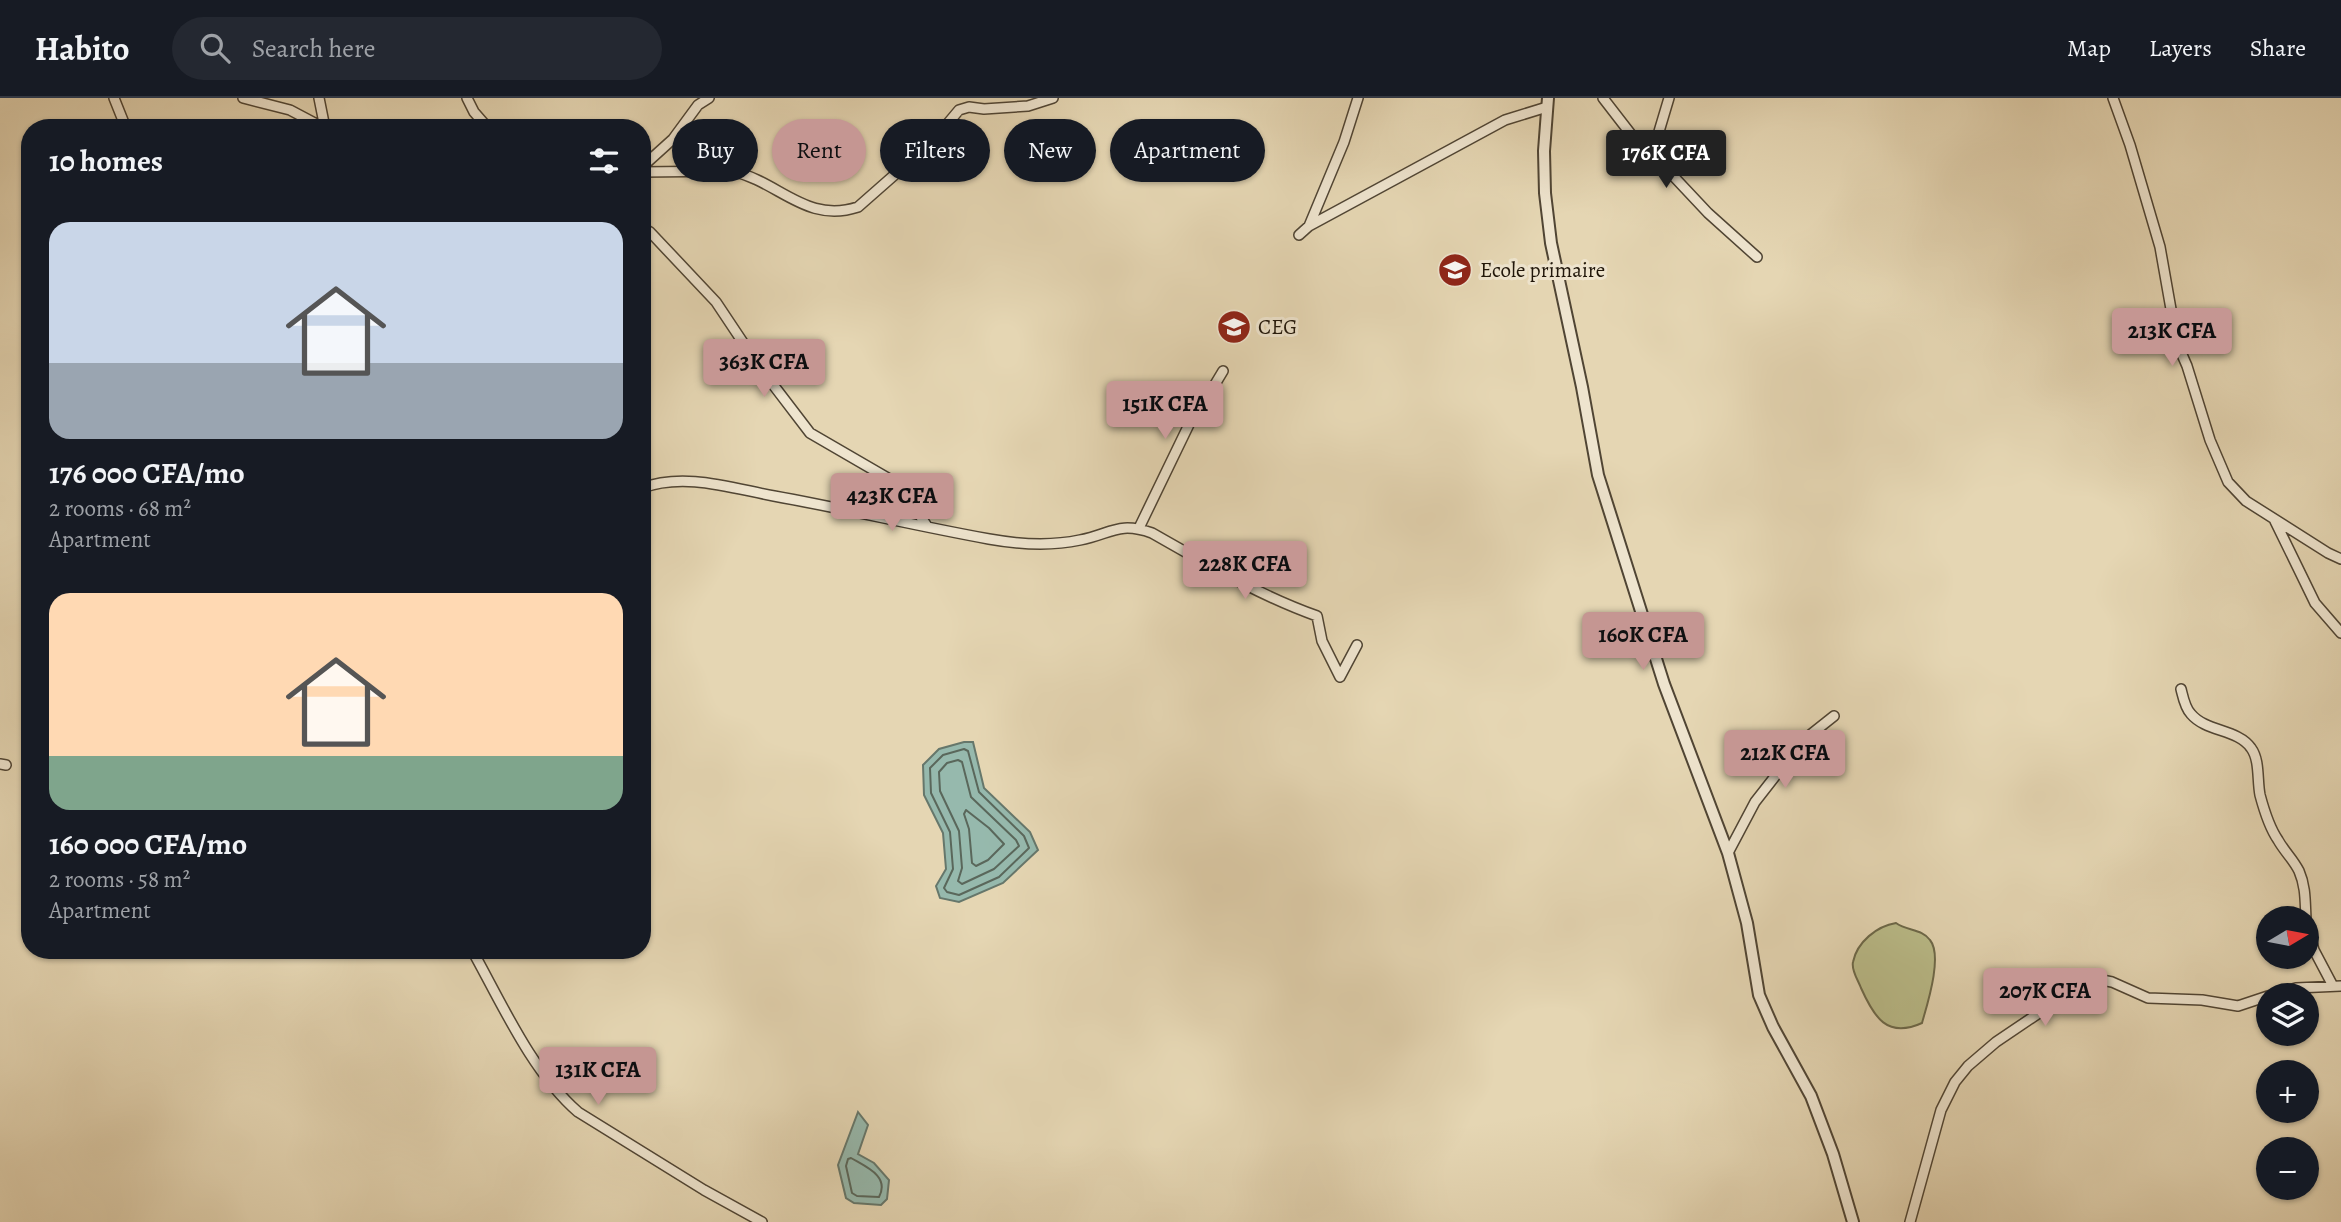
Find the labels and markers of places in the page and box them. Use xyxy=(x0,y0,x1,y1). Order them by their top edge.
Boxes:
pin: 176K CFA xyxy=(1594,130,1738,190)
school or university icon: Ecole primaire xyxy=(1436,251,1474,289)
place label: Ecole primaire xyxy=(1480,256,1605,284)
school or university icon: CEG xyxy=(1215,308,1253,346)
pin: 213K CFA xyxy=(2100,308,2244,368)
place label: CEG xyxy=(1258,313,1297,341)
pin: 363K CFA xyxy=(692,340,836,399)
pin: 151K CFA xyxy=(1093,382,1237,441)
pin: 423K CFA xyxy=(820,474,964,533)
pin: 228K CFA xyxy=(1173,542,1317,601)
pin: 160K CFA xyxy=(1571,612,1715,672)
pin: 212K CFA xyxy=(1713,730,1857,790)
pin: 207K CFA xyxy=(1973,968,2117,1028)
pin: 131K CFA xyxy=(526,1048,670,1107)

